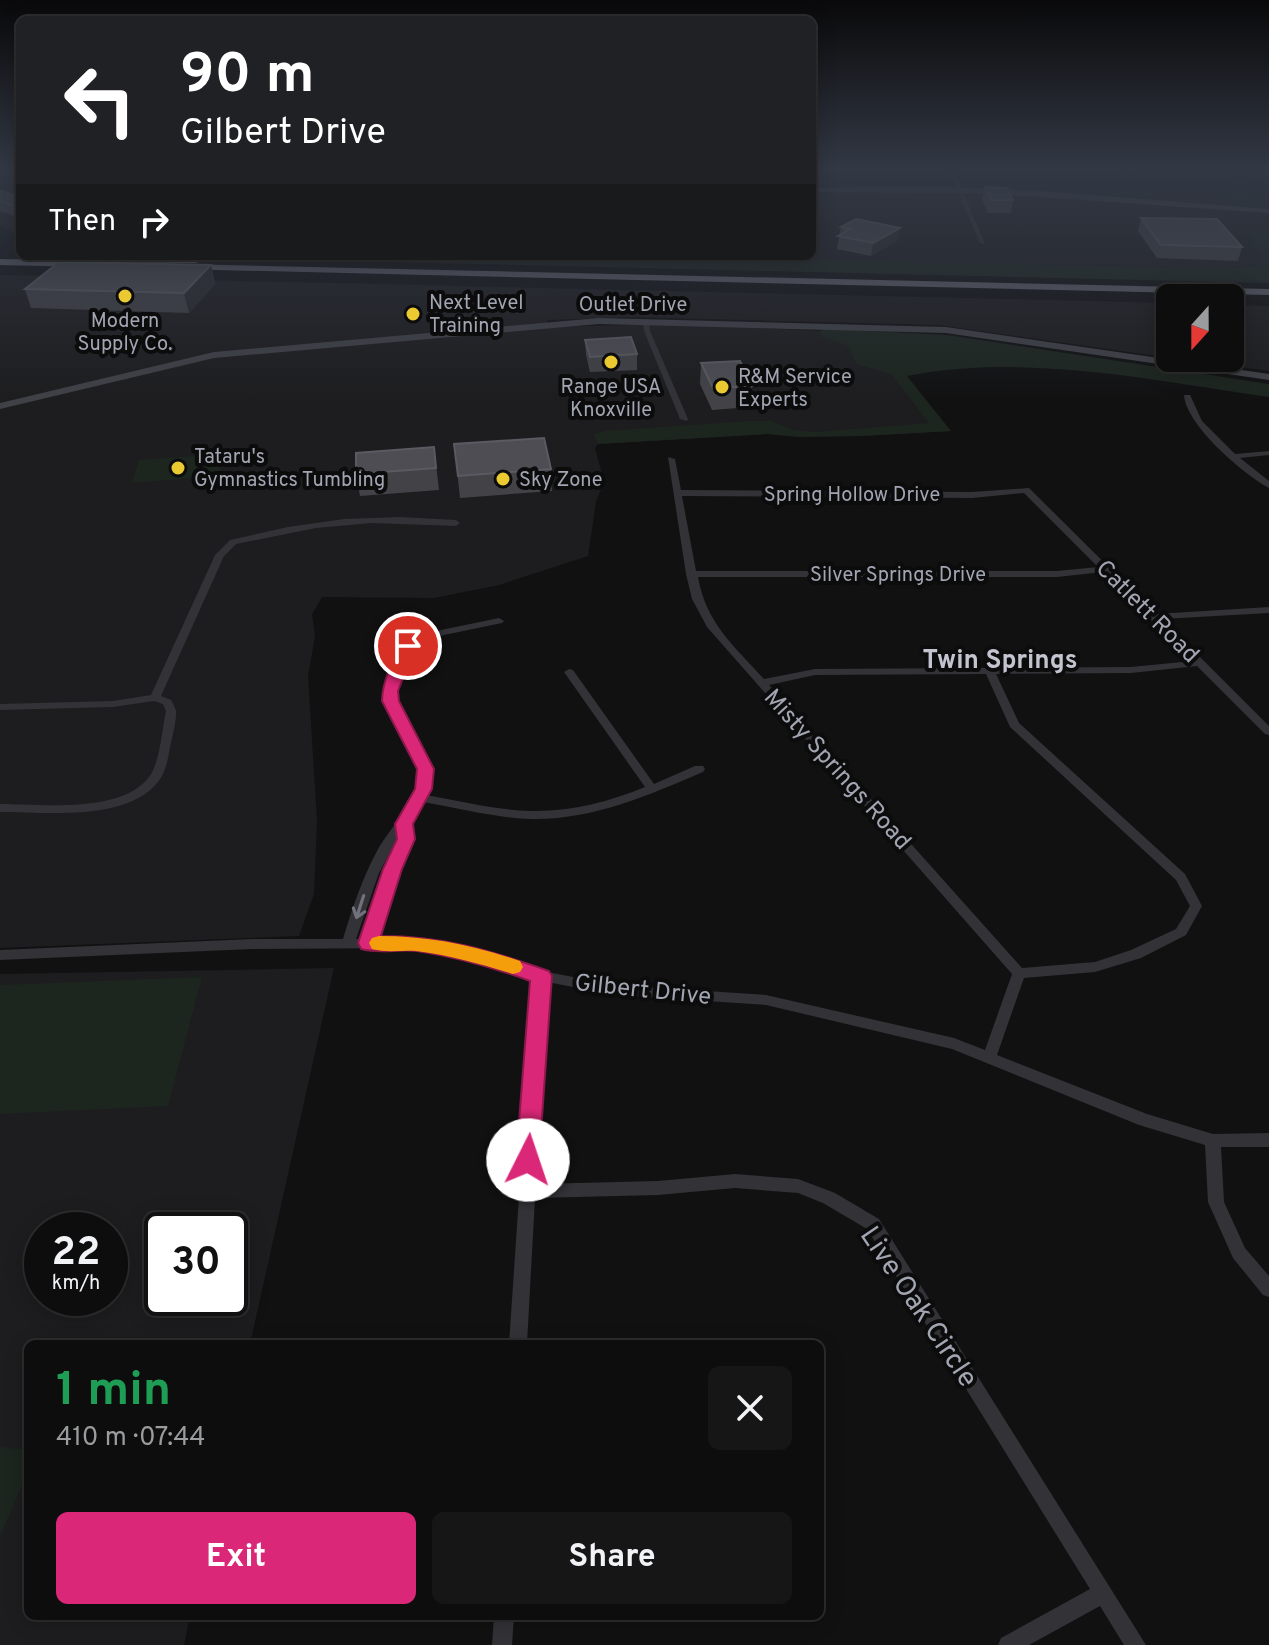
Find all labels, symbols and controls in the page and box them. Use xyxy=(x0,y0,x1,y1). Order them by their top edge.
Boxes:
text: 90 m xyxy=(180,42,315,112)
icon: left xyxy=(48,48,152,152)
text: Gilbert Drive xyxy=(180,111,386,157)
icon: right xyxy=(132,200,176,244)
text: Then xyxy=(48,204,116,241)
north arrow xyxy=(1156,284,1244,372)
map controls xyxy=(1156,284,1244,372)
marker: Modern Supply Co. xyxy=(116,287,134,305)
place label: Next Level Training xyxy=(429,291,523,340)
street label: Outlet Drive xyxy=(579,293,687,319)
marker: Next Level Training xyxy=(404,305,422,323)
place label: Modern Supply Co. xyxy=(78,309,172,358)
marker: Range USA Knoxville xyxy=(602,353,620,371)
place label: R&M Service Experts xyxy=(738,365,852,414)
place label: Range USA Knoxville xyxy=(561,375,661,424)
marker: R&M Service Experts xyxy=(713,378,731,396)
place label: Tataru's Gymnastics Tumbling xyxy=(194,445,385,494)
marker: Tataru's Gymnastics Tumbling xyxy=(169,459,187,477)
place label: Sky Zone xyxy=(519,468,603,494)
marker: Sky Zone xyxy=(494,470,512,488)
street label: Spring Hollow Drive xyxy=(764,483,940,509)
street label: Catlett Road xyxy=(1088,554,1205,671)
street label: Silver Springs Drive xyxy=(810,563,986,589)
pin xyxy=(374,612,442,680)
icon: arrive xyxy=(386,624,430,668)
district label: Twin Springs xyxy=(922,645,1078,678)
street label: Misty Springs Road xyxy=(756,684,917,857)
one-way arrow xyxy=(352,893,367,919)
street label: Gilbert Drive xyxy=(573,969,713,1013)
position arrow xyxy=(486,1118,570,1202)
speed limit sign: 30 xyxy=(144,1212,248,1316)
street label: Live Oak Circle xyxy=(850,1220,985,1395)
text: 22 xyxy=(52,1229,100,1279)
text: km/h xyxy=(52,1271,100,1297)
text: 1 min xyxy=(56,1362,171,1422)
button: close xyxy=(708,1366,792,1450)
text: 410 m · 07:44 xyxy=(56,1422,205,1455)
button: Exit xyxy=(56,1512,416,1604)
button: Share xyxy=(432,1512,792,1604)

